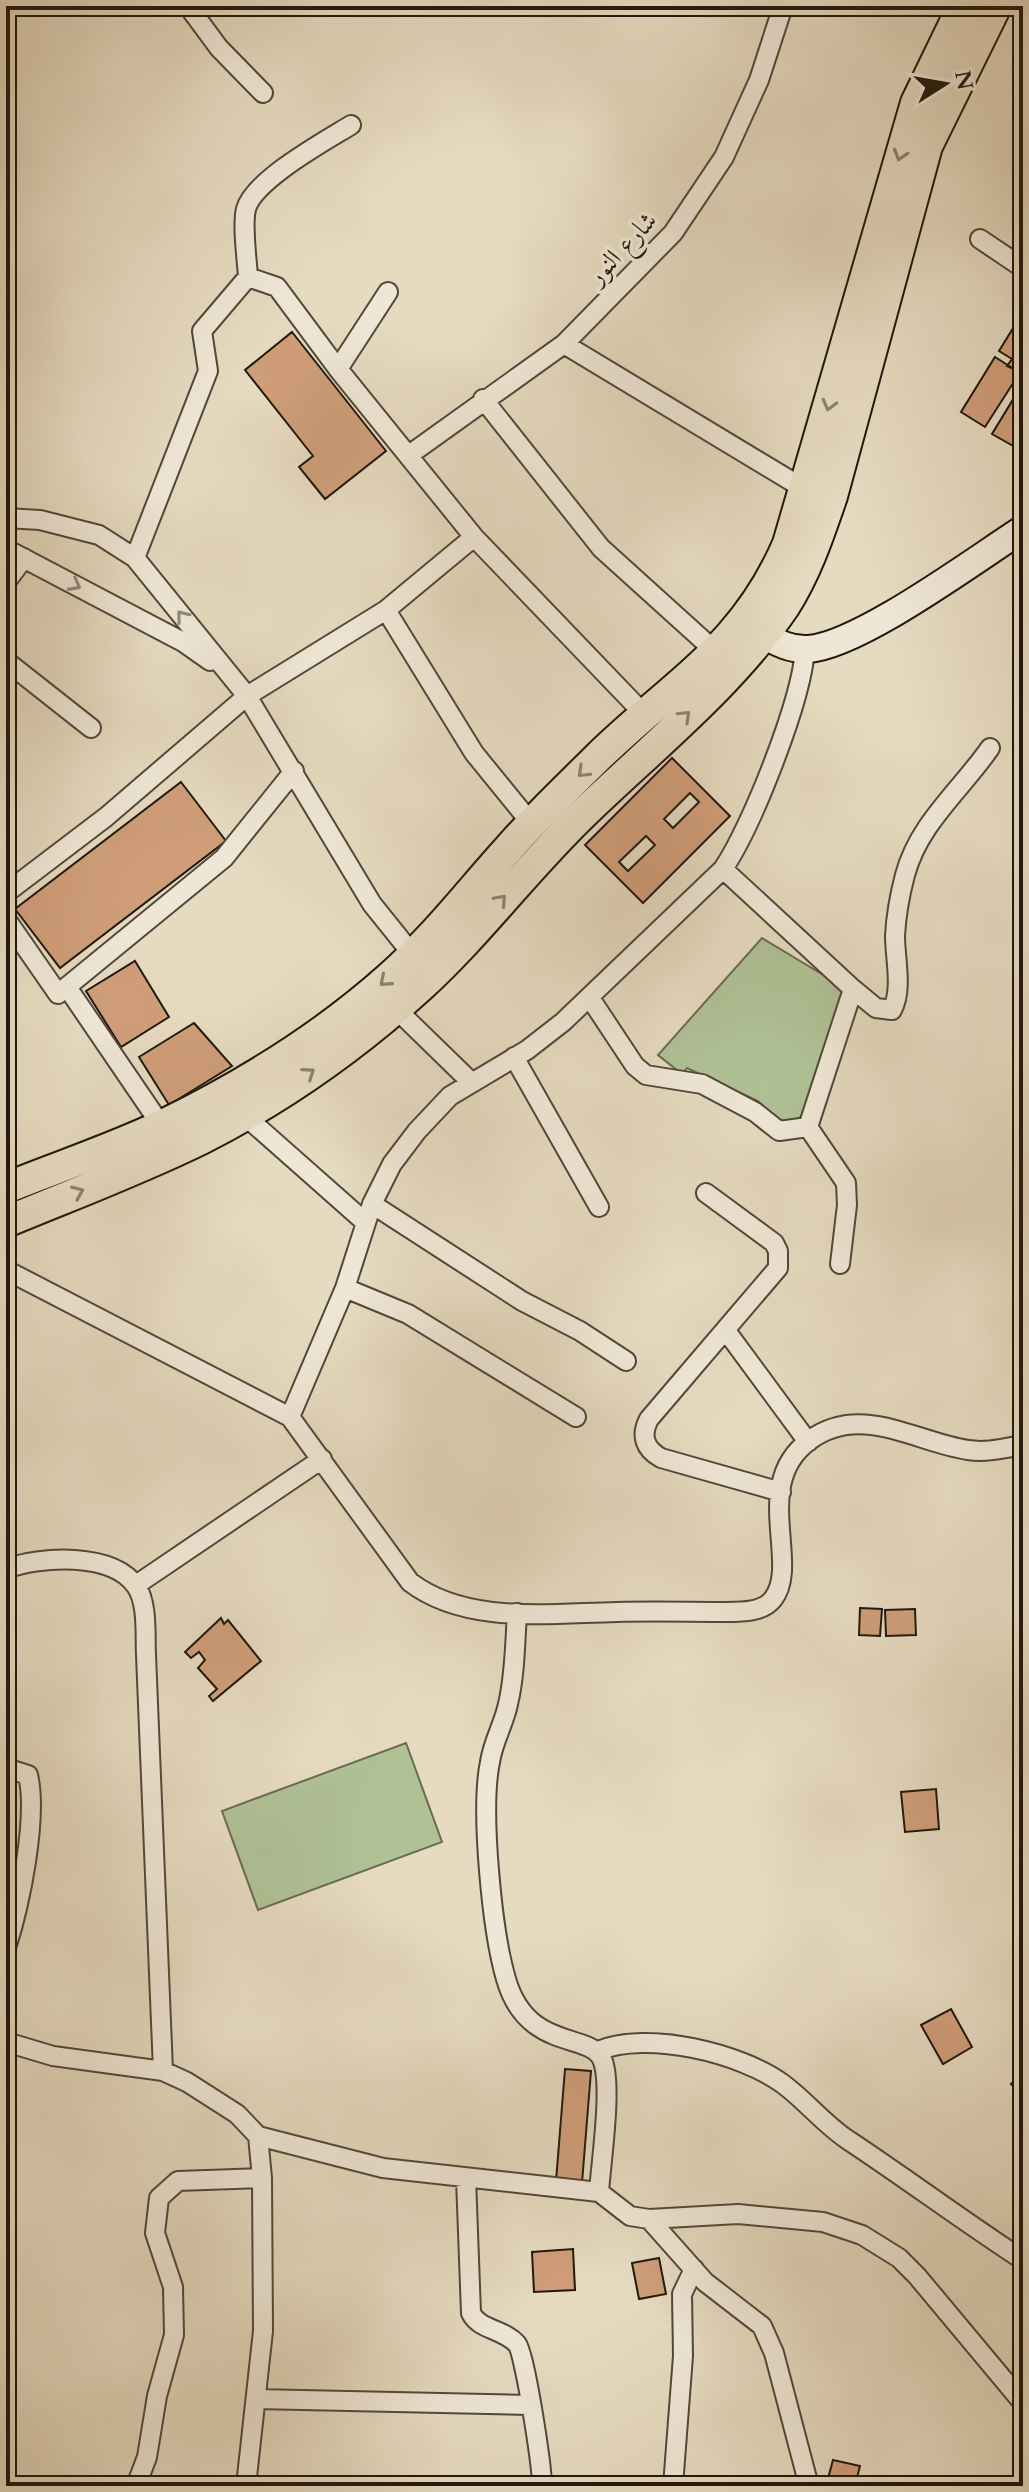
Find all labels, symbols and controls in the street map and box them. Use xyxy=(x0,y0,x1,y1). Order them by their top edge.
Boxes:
north arrow xyxy=(905,44,985,124)
text: N xyxy=(947,68,980,93)
one-way arrow xyxy=(893,147,909,161)
street label: شارع النور xyxy=(577,204,668,297)
one-way arrow xyxy=(822,397,838,411)
one-way arrow xyxy=(66,575,81,591)
one-way arrow xyxy=(177,611,192,625)
one-way arrow xyxy=(675,711,690,725)
one-way arrow xyxy=(578,763,592,777)
one-way arrow xyxy=(492,895,506,910)
one-way arrow xyxy=(380,971,394,986)
one-way arrow xyxy=(300,1068,314,1083)
one-way arrow xyxy=(70,1185,84,1201)

